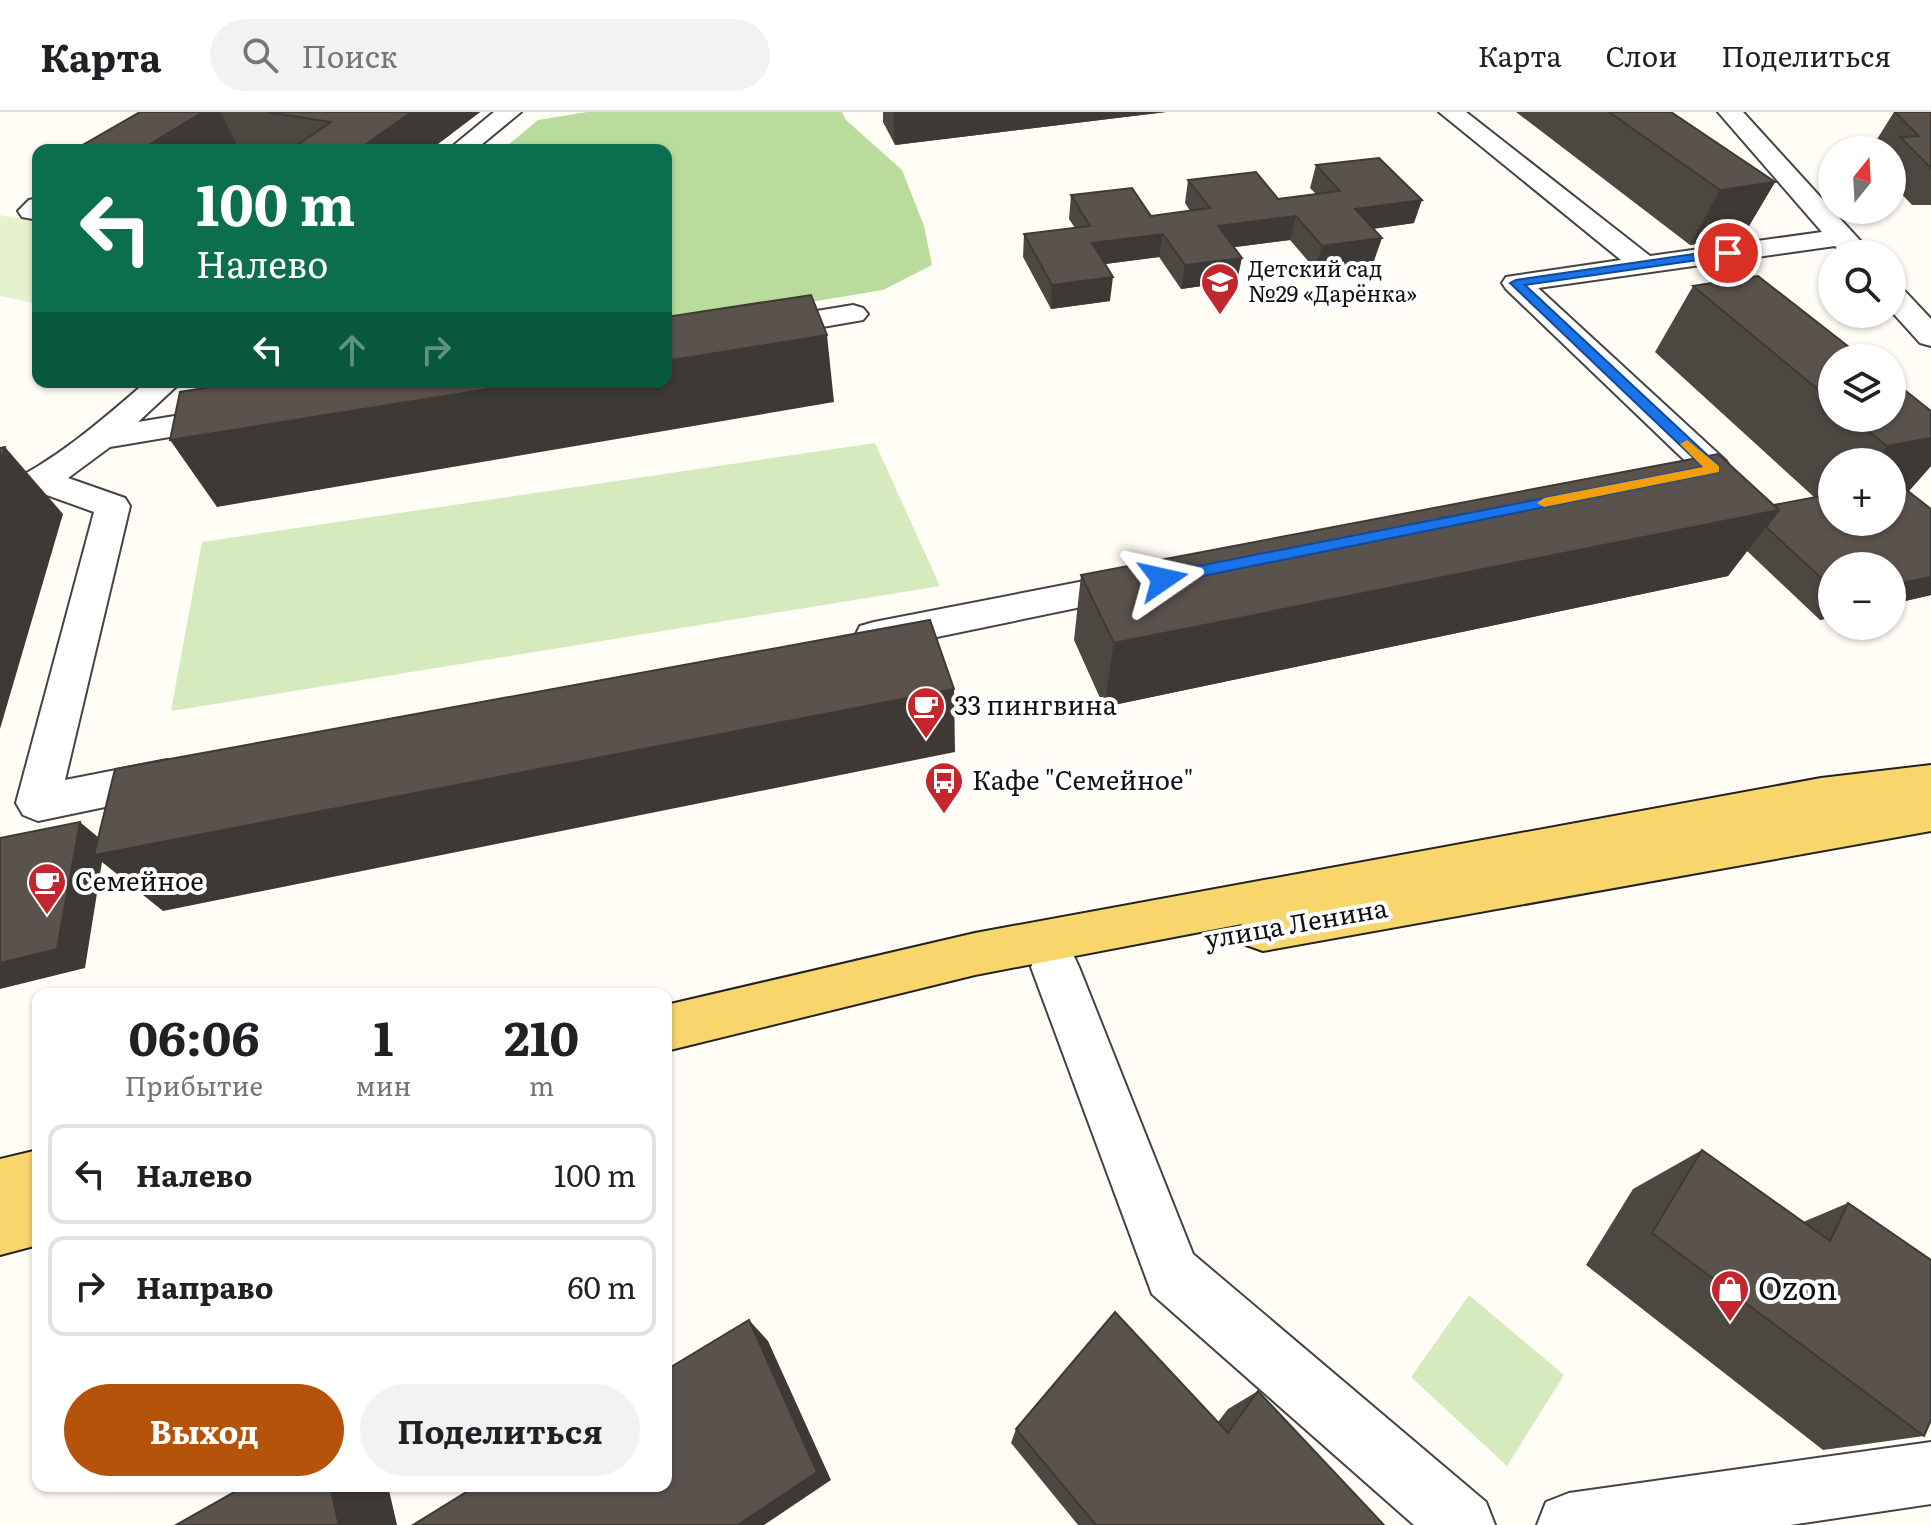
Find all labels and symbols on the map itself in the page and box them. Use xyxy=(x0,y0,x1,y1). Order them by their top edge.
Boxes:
north arrow xyxy=(1818,136,1906,224)
pin xyxy=(1694,219,1762,287)
place label: Детский сад №29 «Дарёнка» xyxy=(1248,251,1417,309)
school or university icon: Детский сад №29 «Дарёнка» xyxy=(1199,261,1241,316)
position arrow xyxy=(1121,537,1205,621)
place label: 33 пингвина xyxy=(954,684,1117,723)
cafe icon: 33 пингвина xyxy=(905,685,947,740)
place label: Кафе "Семейное" xyxy=(972,759,1194,798)
bus stop icon: Кафе "Семейное" xyxy=(923,760,965,815)
place label: Семейное xyxy=(75,860,204,899)
cafe icon: Семейное xyxy=(26,861,68,916)
street label: улица Ленина xyxy=(1201,886,1390,957)
place label: Ozon xyxy=(1758,1262,1838,1310)
shop icon: Ozon xyxy=(1709,1268,1751,1323)

